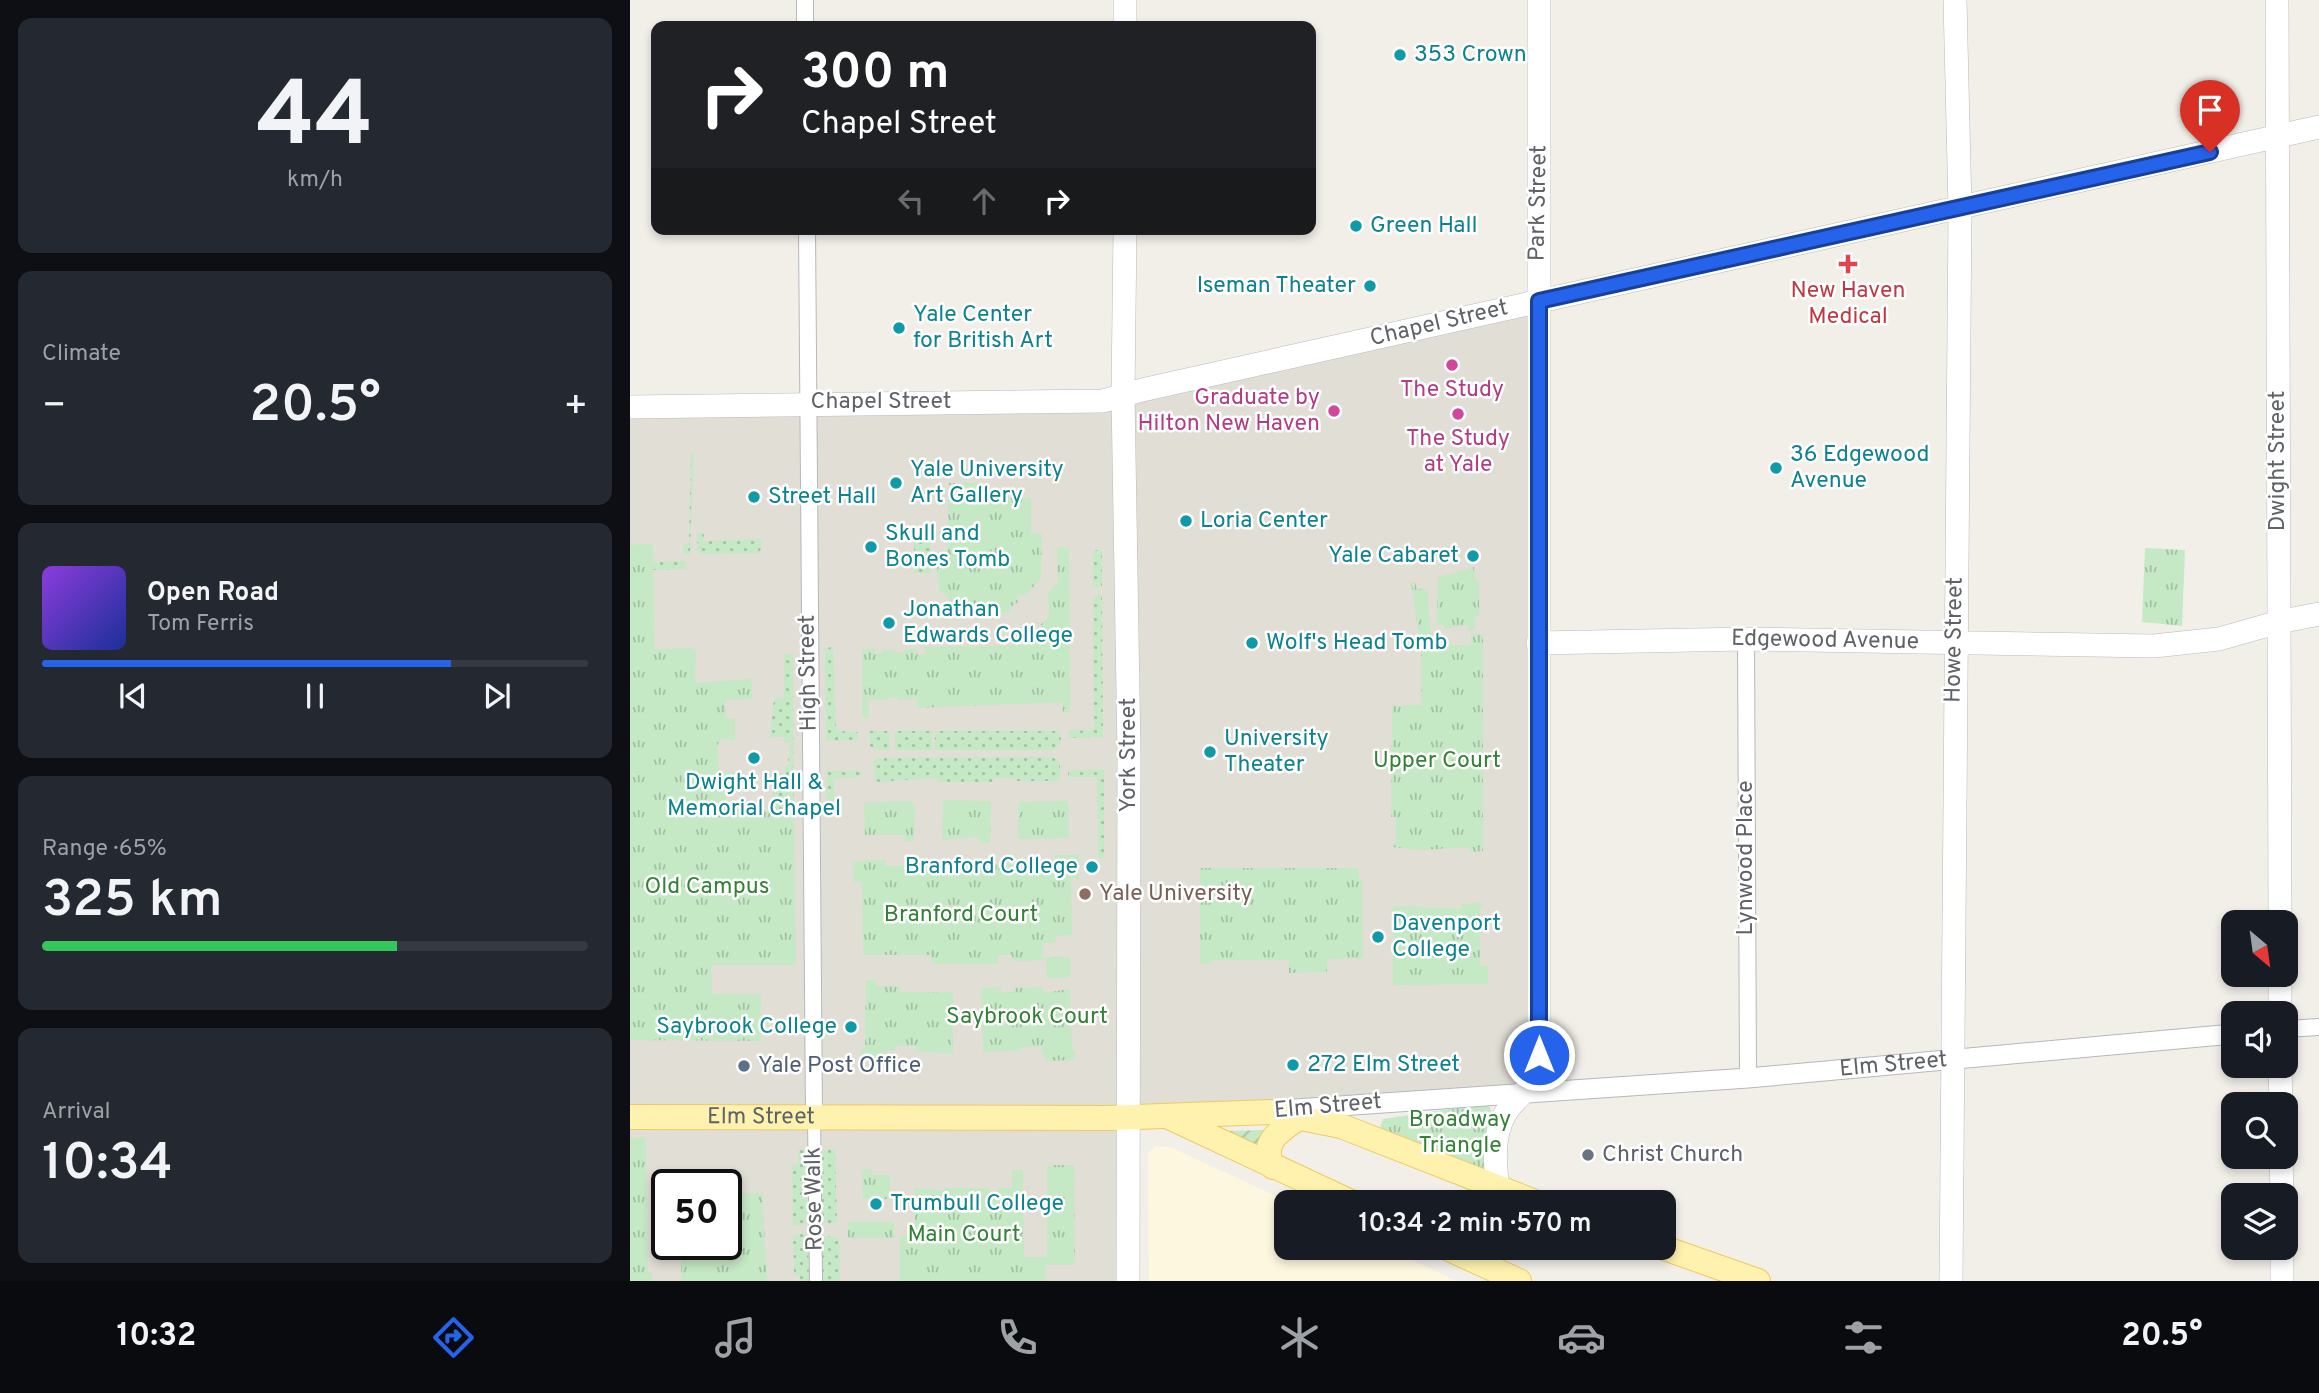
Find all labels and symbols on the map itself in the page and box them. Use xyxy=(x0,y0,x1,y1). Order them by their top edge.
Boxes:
place label: 353 Crown xyxy=(1414,41,1527,70)
marker: 353 Crown xyxy=(1392,47,1408,63)
pin xyxy=(2180,80,2240,152)
street label: Park Street xyxy=(1523,145,1555,261)
place label: Green Hall xyxy=(1370,212,1478,241)
marker: Green Hall xyxy=(1348,218,1364,234)
marker: New Haven Medical xyxy=(1838,254,1858,274)
place label: Iseman Theater xyxy=(1197,272,1356,301)
place label: New Haven Medical xyxy=(1791,277,1906,332)
marker: Iseman Theater xyxy=(1362,278,1378,294)
street label: Chapel Street xyxy=(1367,294,1511,354)
place label: Yale Center for British Art xyxy=(913,301,1053,356)
marker: Yale Center for British Art xyxy=(891,320,907,336)
marker: The Study xyxy=(1444,357,1460,373)
place label: The Study xyxy=(1400,376,1504,405)
place label: Graduate by Hilton New Haven xyxy=(1137,384,1320,439)
street label: Chapel Street xyxy=(811,388,951,417)
street label: Dwight Street xyxy=(2264,391,2293,531)
marker: Graduate by Hilton New Haven xyxy=(1326,403,1342,419)
marker: The Study at Yale xyxy=(1450,406,1466,422)
place label: The Study at Yale xyxy=(1406,425,1510,480)
place label: 36 Edgewood Avenue xyxy=(1790,441,1929,496)
place label: Yale University Art Gallery xyxy=(910,456,1064,511)
marker: 36 Edgewood Avenue xyxy=(1768,460,1784,476)
marker: Yale University Art Gallery xyxy=(888,475,904,491)
place label: Street Hall xyxy=(768,483,876,512)
marker: Street Hall xyxy=(746,489,762,505)
place label: Loria Center xyxy=(1200,507,1328,536)
marker: Loria Center xyxy=(1178,513,1194,529)
place label: Skull and Bones Tomb xyxy=(885,520,1010,575)
marker: Skull and Bones Tomb xyxy=(863,539,879,555)
place label: Yale Cabaret xyxy=(1328,542,1459,571)
marker: Yale Cabaret xyxy=(1465,548,1481,564)
street label: Howe Street xyxy=(1939,577,1971,703)
place label: Jonathan Edwards College xyxy=(903,596,1073,651)
street label: High Street xyxy=(793,614,825,732)
marker: Jonathan Edwards College xyxy=(881,615,897,631)
street label: Edgewood Avenue xyxy=(1731,625,1919,657)
place label: Wolf's Head Tomb xyxy=(1266,629,1447,658)
marker: Wolf's Head Tomb xyxy=(1244,635,1260,651)
street label: York Street xyxy=(1115,697,1144,813)
place label: University Theater xyxy=(1224,725,1329,780)
marker: University Theater xyxy=(1202,744,1218,760)
park label: Upper Court xyxy=(1373,747,1501,776)
marker: Dwight Hall & Memorial Chapel xyxy=(746,750,762,766)
place label: Dwight Hall & Memorial Chapel xyxy=(667,769,841,824)
street label: Lynwood Place xyxy=(1732,780,1761,936)
place label: Branford College xyxy=(905,853,1078,882)
marker: Branford College xyxy=(1084,859,1100,875)
park label: Old Campus xyxy=(645,873,769,902)
place label: Yale University xyxy=(1099,880,1253,909)
marker: Yale University xyxy=(1077,886,1093,902)
park label: Branford Court xyxy=(884,901,1038,930)
place label: Davenport College xyxy=(1392,910,1501,965)
north arrow xyxy=(2221,910,2298,987)
marker: Davenport College xyxy=(1370,929,1386,945)
park label: Saybrook Court xyxy=(946,1003,1108,1032)
place label: Saybrook College xyxy=(656,1013,837,1042)
position arrow xyxy=(1502,1018,1576,1092)
marker: Saybrook College xyxy=(843,1019,859,1035)
street label: Elm Street xyxy=(1838,1045,1948,1084)
place label: 272 Elm Street xyxy=(1307,1051,1460,1080)
place label: Yale Post Office xyxy=(758,1052,921,1081)
marker: 272 Elm Street xyxy=(1285,1057,1301,1073)
marker: Yale Post Office xyxy=(736,1058,752,1074)
street label: Elm Street xyxy=(1273,1088,1383,1126)
street label: Elm Street xyxy=(707,1103,815,1132)
park label: Broadway Triangle xyxy=(1409,1106,1511,1161)
place label: Christ Church xyxy=(1602,1141,1743,1170)
street label: Rose Walk xyxy=(800,1147,830,1251)
marker: Christ Church xyxy=(1580,1147,1596,1163)
speed limit sign: 50 xyxy=(651,1169,742,1260)
place label: Trumbull College xyxy=(890,1190,1064,1219)
marker: Trumbull College xyxy=(868,1196,884,1212)
park label: Main Court xyxy=(907,1221,1021,1250)

